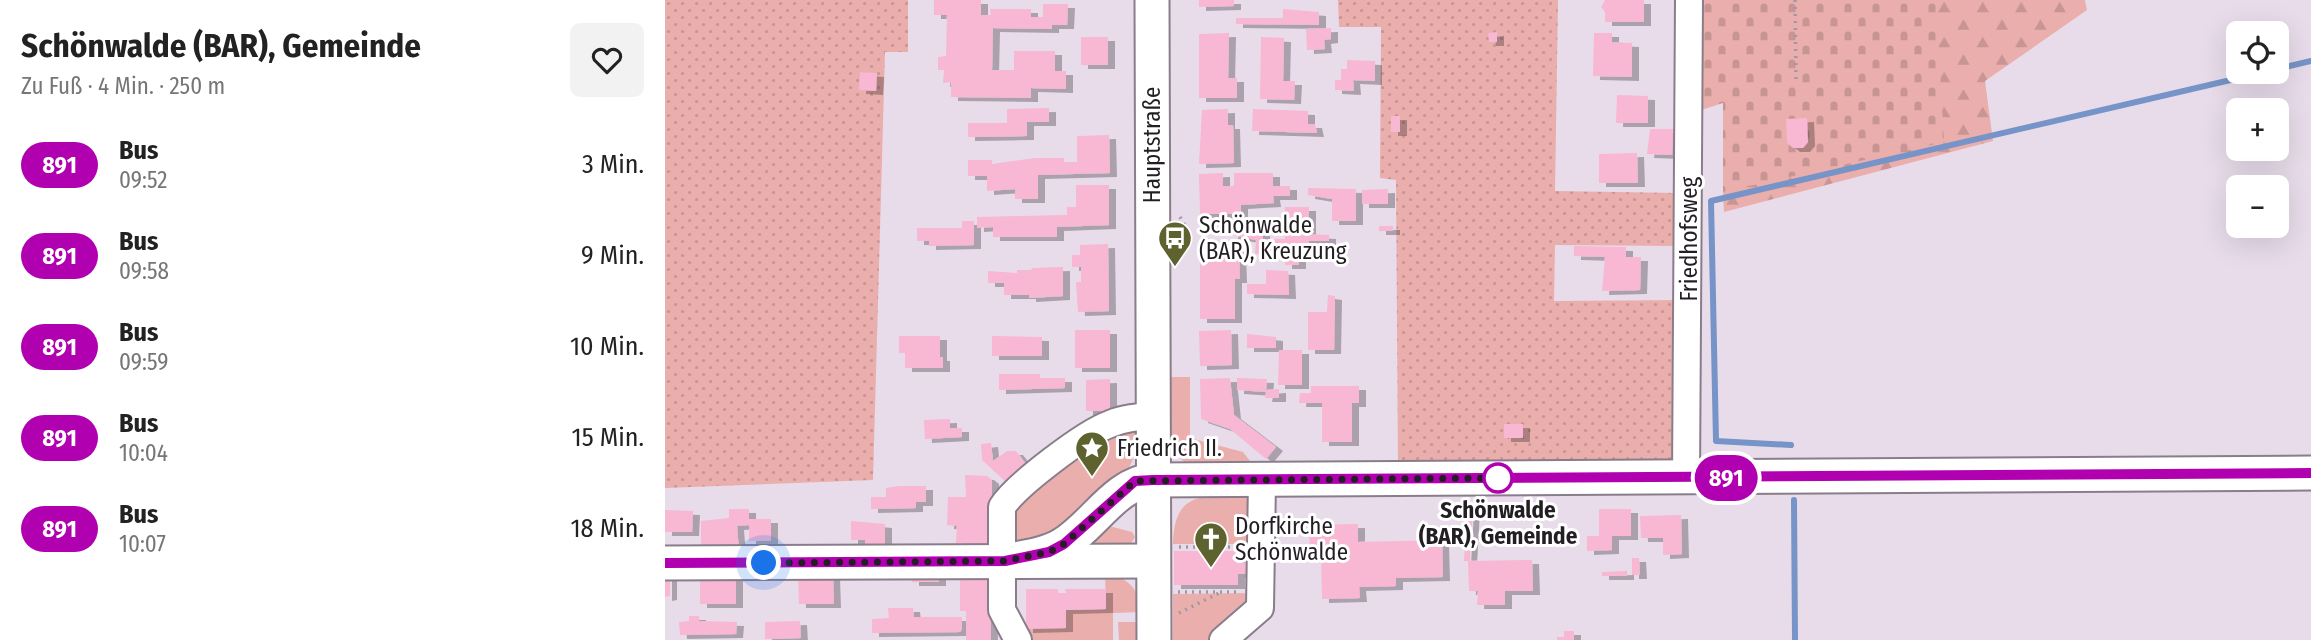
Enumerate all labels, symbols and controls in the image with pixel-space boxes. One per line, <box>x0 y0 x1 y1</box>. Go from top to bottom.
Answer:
map controls <box>2226 21 2289 238</box>
button: locate <box>2226 21 2289 84</box>
button: heart <box>570 23 644 97</box>
text: Schönwalde (BAR), Gemeinde <box>21 26 421 66</box>
text: Zu Fuß · 4 Min. · 250 m <box>21 72 225 100</box>
street label: Hauptstraße <box>1138 87 1166 203</box>
button: + <box>2226 98 2289 161</box>
text: Bus <box>119 135 158 166</box>
text: 3 Min. <box>582 149 644 180</box>
text: 891 <box>42 151 77 179</box>
text: 09:52 <box>119 166 167 194</box>
button: − <box>2226 175 2289 238</box>
street label: Friedhofsweg <box>1675 176 1703 301</box>
place label: Schönwalde (BAR), Kreuzung <box>1199 211 1347 265</box>
bus stop icon: Schönwalde (BAR), Kreuzung <box>1156 219 1194 268</box>
text: Bus <box>119 226 158 257</box>
text: 9 Min. <box>581 240 644 271</box>
text: 891 <box>42 242 77 270</box>
text: 09:58 <box>119 257 169 285</box>
text: Bus <box>119 317 158 348</box>
text: 10 Min. <box>570 331 644 362</box>
text: 891 <box>42 333 77 361</box>
text: 09:59 <box>119 348 168 376</box>
text: Bus <box>119 408 158 439</box>
text: 15 Min. <box>572 422 644 453</box>
text: 891 <box>42 424 77 452</box>
place icon: Friedrich II. <box>1073 429 1111 478</box>
place label: Friedrich II. <box>1117 434 1222 462</box>
text: 10:04 <box>119 439 168 467</box>
line badge: 891 <box>1686 455 1766 501</box>
marker: Schönwalde (BAR), Gemeinde <box>1483 463 1513 493</box>
text: 891 <box>1709 464 1743 492</box>
place label: Schönwalde (BAR), Gemeinde <box>1419 496 1578 550</box>
text: Bus <box>119 499 158 530</box>
place label: Dorfkirche Schönwalde <box>1235 512 1348 566</box>
text: 18 Min. <box>570 513 644 544</box>
text: 891 <box>42 515 77 543</box>
church icon: Dorfkirche Schönwalde <box>1192 520 1230 569</box>
text: 10:07 <box>119 530 166 558</box>
your location <box>746 545 781 580</box>

